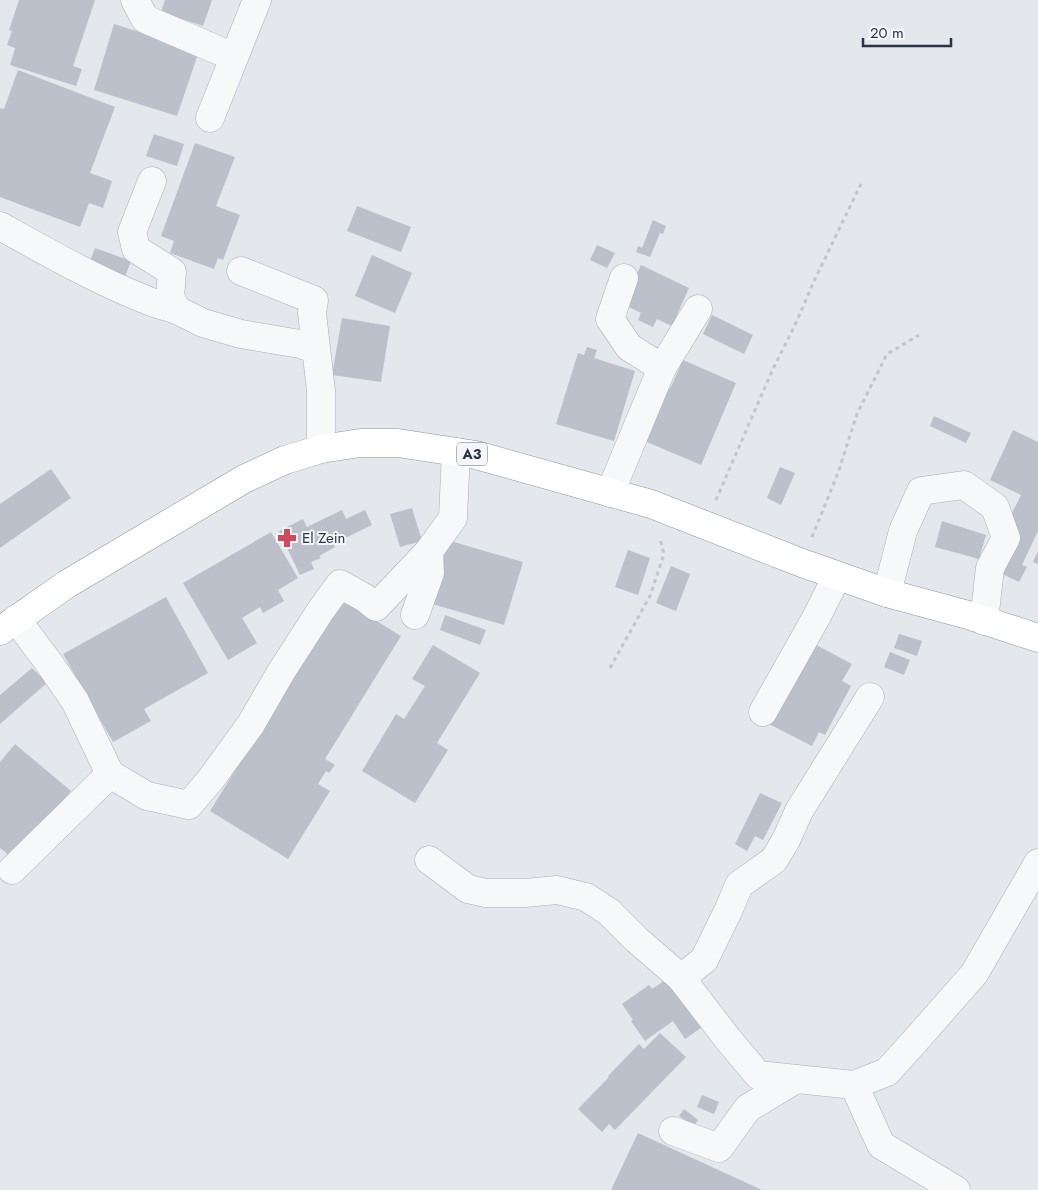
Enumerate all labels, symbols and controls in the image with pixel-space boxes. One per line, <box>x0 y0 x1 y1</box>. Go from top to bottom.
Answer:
scale bar <box>863 15 950 47</box>
text: 20 m <box>870 22 904 44</box>
road number: A3 <box>457 442 487 466</box>
pharmacy icon: El Zein <box>276 527 298 549</box>
place label: El Zein <box>302 527 345 549</box>

